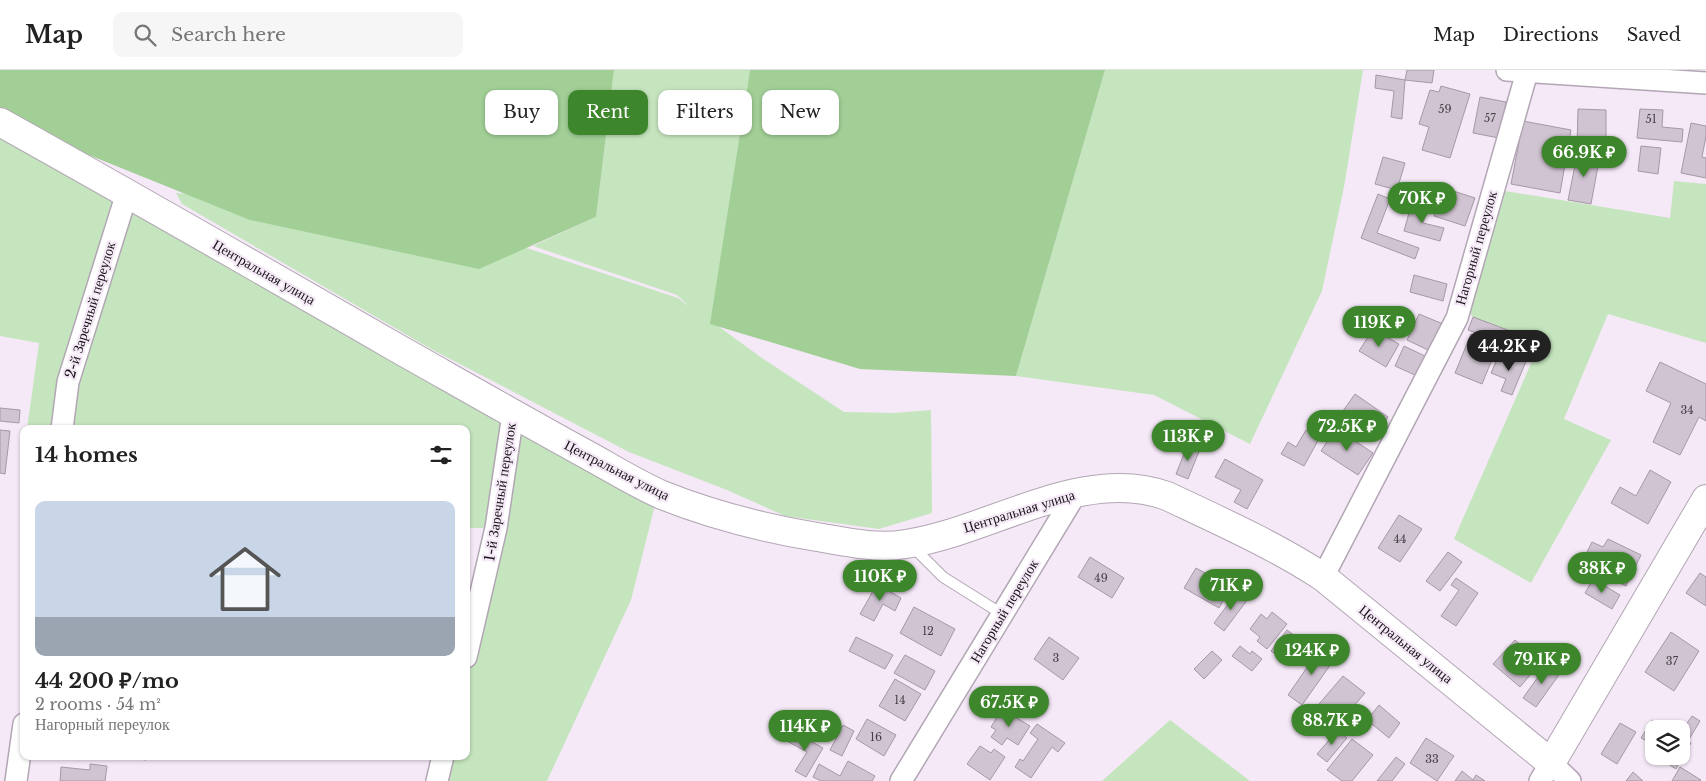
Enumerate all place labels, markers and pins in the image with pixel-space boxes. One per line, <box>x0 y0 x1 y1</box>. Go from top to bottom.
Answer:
pin: 66.9K ₽ <box>1538 136 1630 178</box>
pin: 70K ₽ <box>1387 182 1457 224</box>
pin: 119K ₽ <box>1338 306 1420 348</box>
pin: 44.2K ₽ <box>1463 330 1555 372</box>
pin: 72.5K ₽ <box>1301 410 1393 452</box>
pin: 113K ₽ <box>1147 420 1229 462</box>
pin: 38K ₽ <box>1567 552 1637 594</box>
pin: 110K ₽ <box>839 560 921 602</box>
pin: 71K ₽ <box>1196 568 1266 611</box>
pin: 124K ₽ <box>1271 634 1353 676</box>
pin: 79.1K ₽ <box>1496 642 1588 685</box>
pin: 67.5K ₽ <box>963 686 1055 728</box>
pin: 88.7K ₽ <box>1286 704 1378 746</box>
pin: 114K ₽ <box>764 710 846 752</box>

